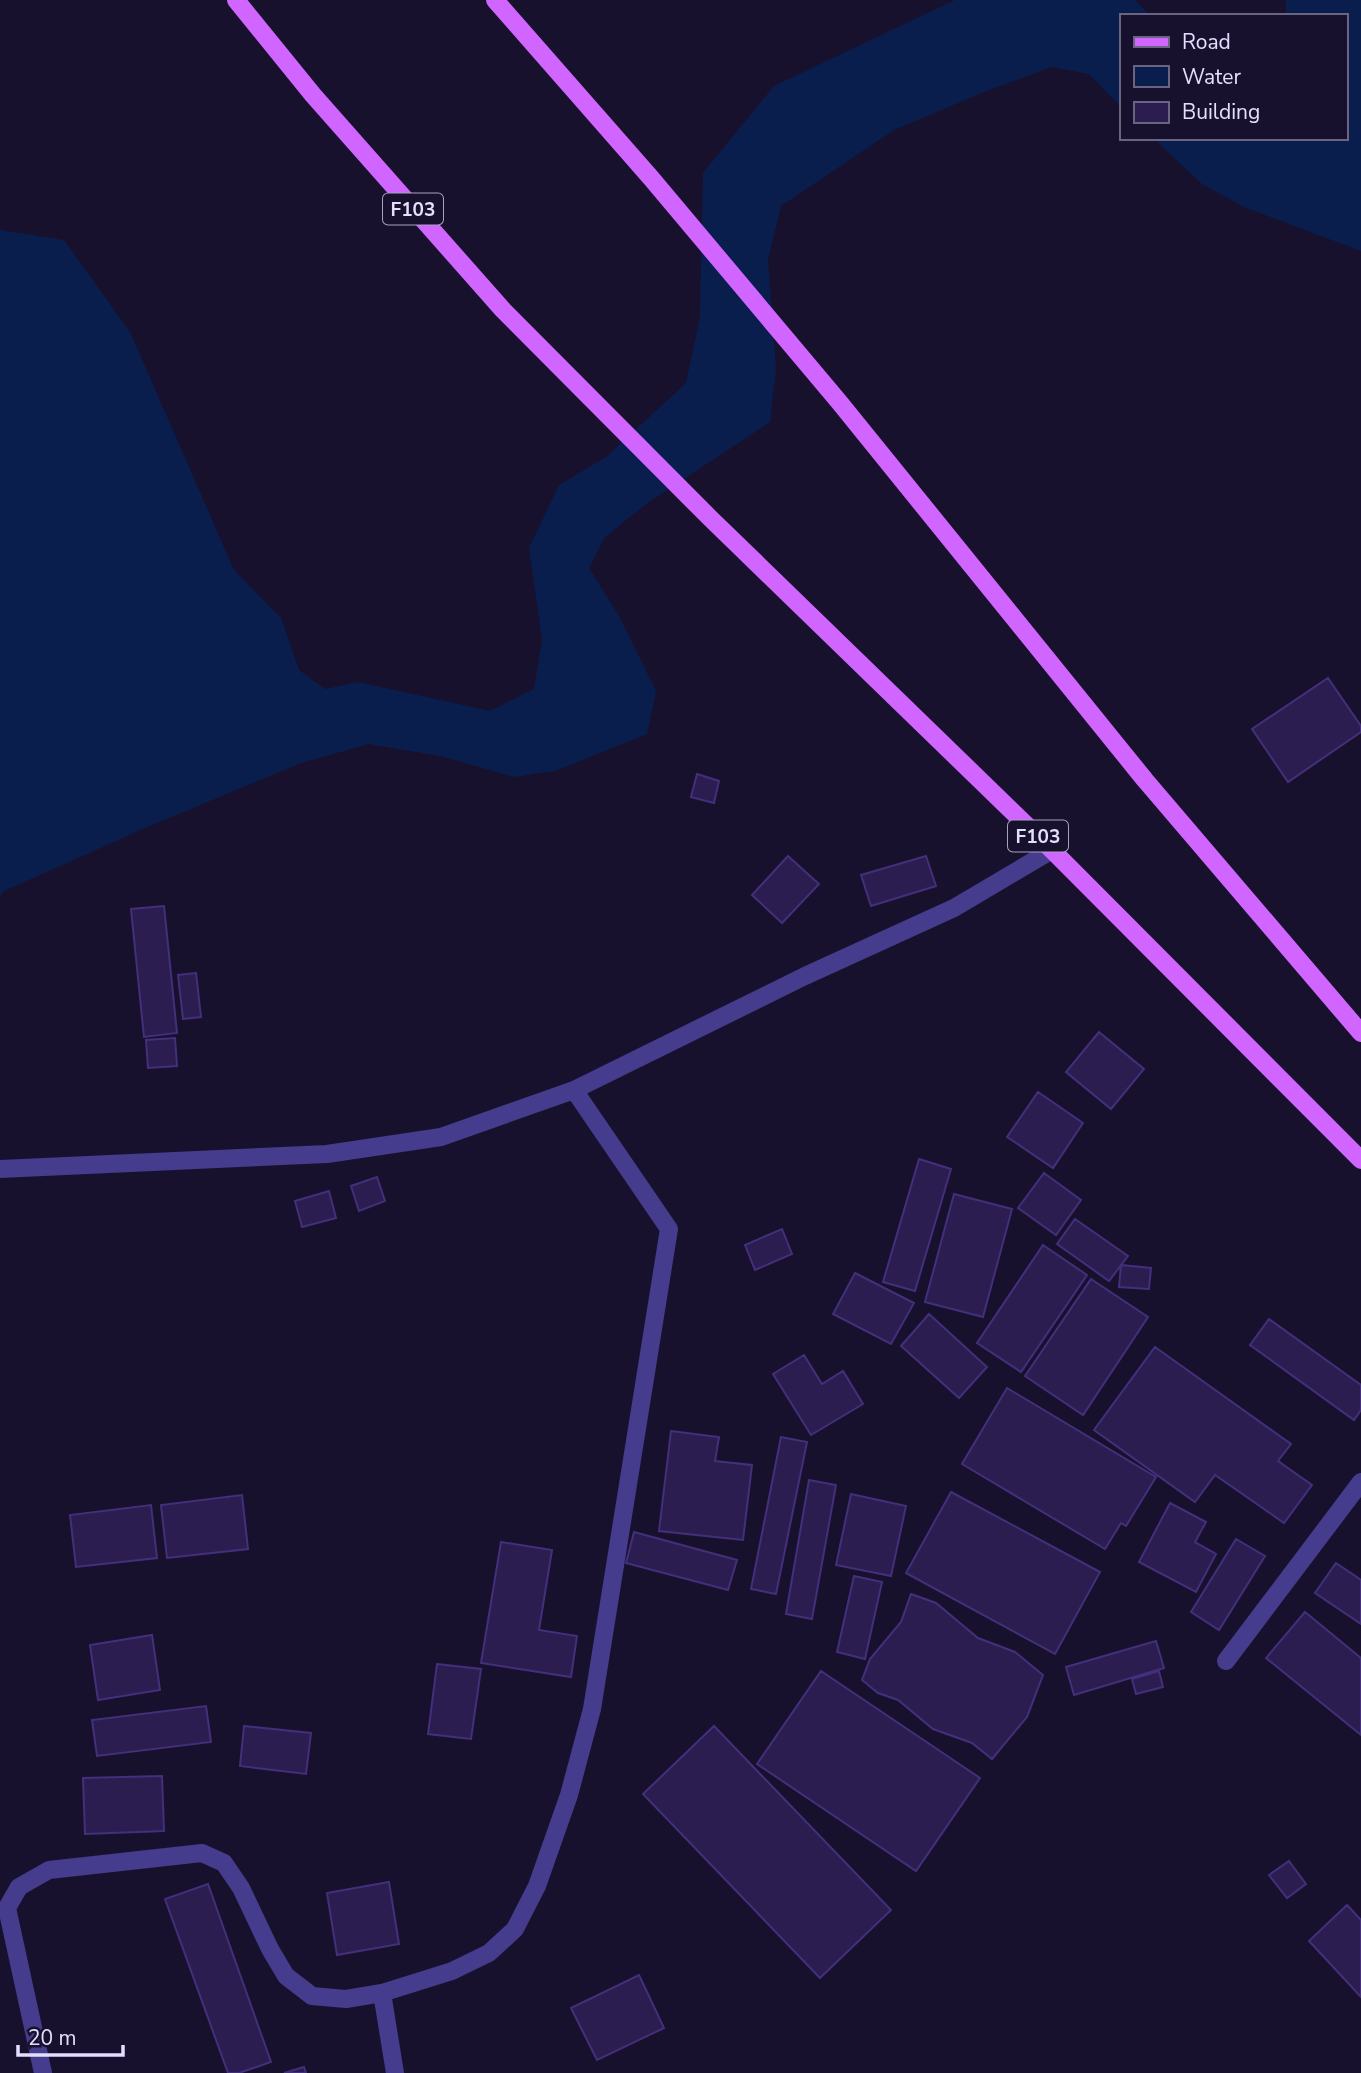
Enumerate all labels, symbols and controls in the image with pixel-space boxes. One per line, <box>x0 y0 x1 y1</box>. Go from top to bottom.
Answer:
legend <box>1120 14 1347 140</box>
text: Road <box>1182 28 1231 56</box>
text: Water <box>1182 63 1241 91</box>
text: Building <box>1182 98 1260 126</box>
road number: F103 <box>383 194 443 224</box>
road number: F103 <box>1008 820 1068 852</box>
scale bar <box>18 2014 122 2058</box>
text: 20 m <box>28 2024 77 2052</box>

